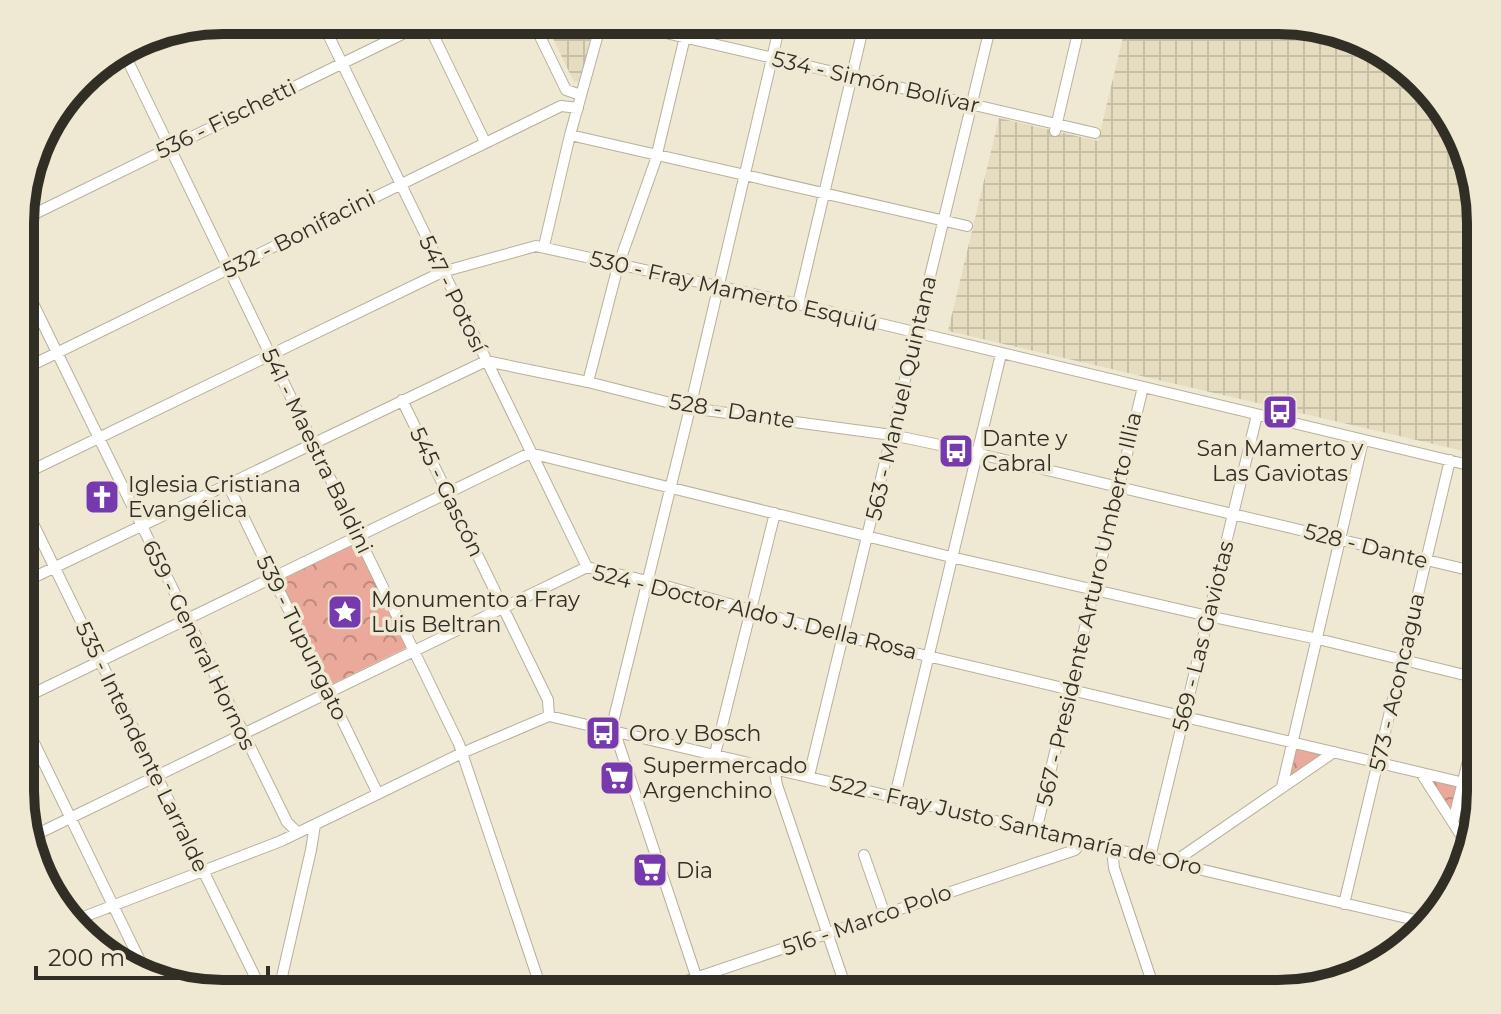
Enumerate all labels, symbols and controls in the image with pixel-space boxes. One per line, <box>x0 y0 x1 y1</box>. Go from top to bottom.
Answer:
street label: 534 - Simón Bolívar <box>770 45 982 119</box>
street label: 536 - Fischetti <box>152 73 300 165</box>
street label: 532 - Bonifacini <box>218 184 380 284</box>
street label: 547 - Potosí <box>413 231 493 358</box>
street label: 530 - Fray Mamerto Esquiú <box>587 245 881 337</box>
street label: 563 - Manuel Quintana <box>860 273 942 523</box>
street label: 541 - Maestra Baldini <box>256 344 378 558</box>
street label: 528 - Dante <box>667 388 797 434</box>
bus stop icon: San Mamerto y Las Gaviotas <box>1261 393 1299 431</box>
street label: 567 - Presidente Arturo Umberto Illia <box>1030 409 1148 809</box>
street label: 545 - Gascón <box>404 423 490 561</box>
place label: Dante y Cabral <box>982 425 1068 477</box>
bus stop icon: Dante y Cabral <box>937 432 975 470</box>
place label: San Mamerto y Las Gaviotas <box>1197 435 1364 487</box>
place label: Iglesia Cristiana Evangélica <box>128 471 301 523</box>
church icon: Iglesia Cristiana Evangélica <box>83 478 121 516</box>
street label: 528 - Dante <box>1301 518 1431 574</box>
street label: 659 - General Hornos <box>136 536 262 754</box>
street label: 569 - Las Gaviotas <box>1166 538 1240 734</box>
street label: 539 - Tupungato <box>250 551 354 725</box>
street label: 524 - Doctor Aldo J. Della Rosa <box>590 559 920 665</box>
place label: Monumento a Fray Luis Beltran <box>371 586 580 638</box>
street label: 573 - Aconcagua <box>1363 590 1431 774</box>
place icon: Monumento a Fray Luis Beltran <box>326 593 364 631</box>
street label: 535 - Intendente Larralde <box>70 617 214 877</box>
bus stop icon: Oro y Bosch <box>584 714 622 752</box>
place label: Oro y Bosch <box>629 720 761 747</box>
place label: Supermercado Argenchino <box>643 752 807 804</box>
supermarket icon: Supermercado Argenchino <box>598 759 636 797</box>
street label: 522 - Fray Justo Santamaría de Oro <box>827 769 1205 881</box>
supermarket icon: Dia <box>631 851 669 889</box>
place label: Dia <box>676 857 713 884</box>
street label: 516 - Marco Polo <box>779 878 955 962</box>
scale bar <box>36 930 268 980</box>
text: 200 m <box>48 943 125 972</box>

